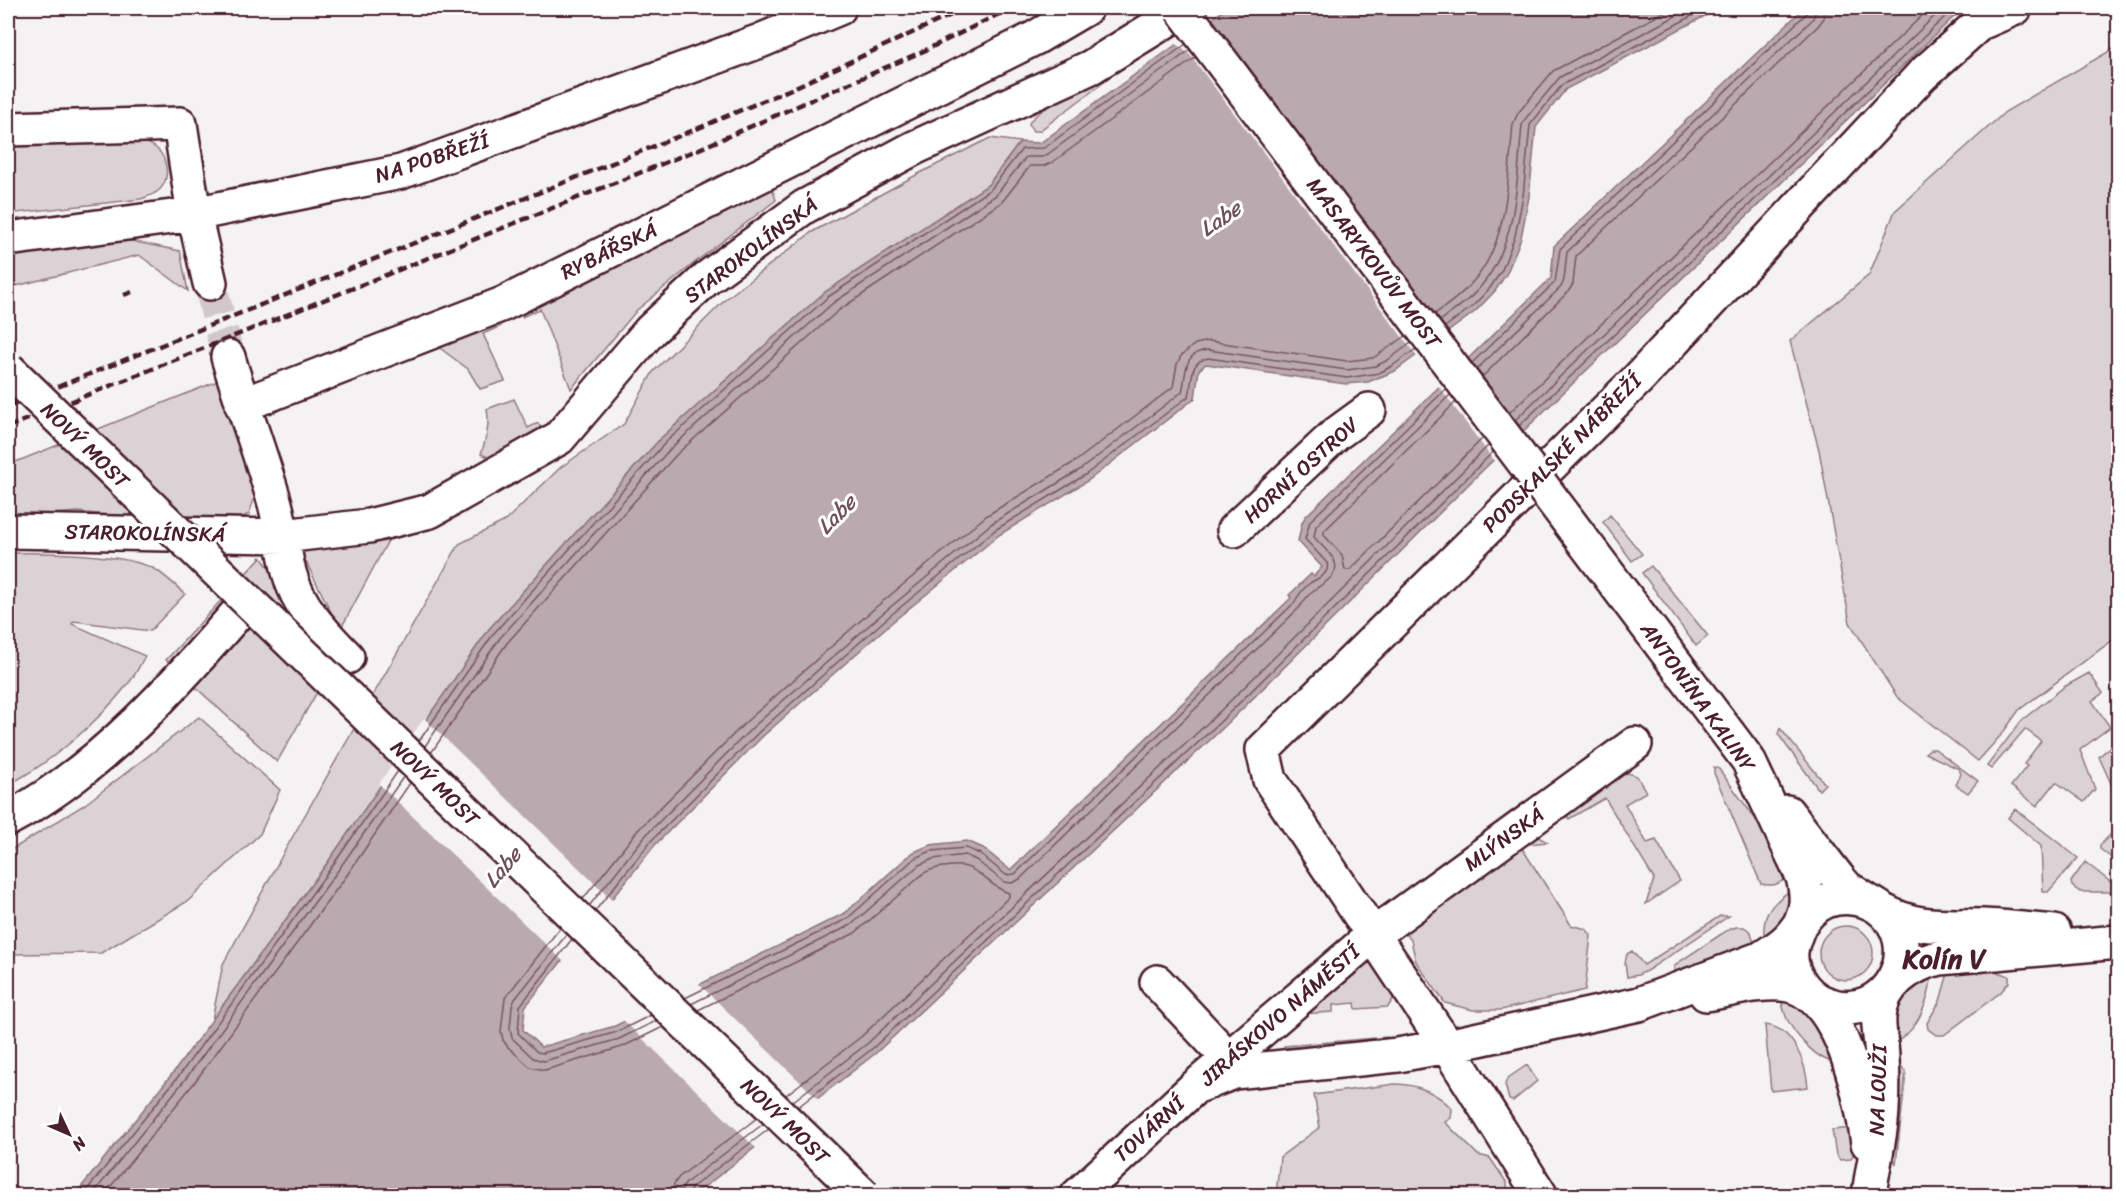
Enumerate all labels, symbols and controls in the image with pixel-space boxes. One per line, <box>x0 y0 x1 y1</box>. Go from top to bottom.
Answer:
street label: NA POBŘEŽÍ <box>370 121 496 194</box>
street label: MASARYKOVŮV MOST <box>1297 169 1452 358</box>
street label: STAROKOLÍNSKÁ <box>675 185 828 314</box>
water label: Labe <box>1191 188 1252 247</box>
street label: RYBÁŘSKÁ <box>554 210 666 291</box>
street label: PODSKALSKÉ NÁBŘEŽÍ <box>1473 363 1652 542</box>
street label: NOVÝ MOST <box>31 392 140 499</box>
street label: HORNÍ OSTROV <box>1234 407 1368 533</box>
water label: Labe <box>807 483 868 544</box>
street label: STAROKOLÍNSKÁ <box>64 513 228 553</box>
street label: ANTONÍNA KALINY <box>1630 613 1767 782</box>
street label: NOVÝ MOST <box>381 730 490 837</box>
street label: MLÝNSKÁ <box>1455 795 1555 882</box>
water label: Labe <box>473 836 533 897</box>
street label: JIRÁSKOVO NÁMĚSTÍ <box>1190 933 1370 1097</box>
district label: Kolín V <box>1902 935 1987 983</box>
street label: NA LOUŽI <box>1857 1042 1899 1136</box>
street label: NOVÝ MOST <box>731 1068 840 1175</box>
street label: TOVÁRNÍ <box>1104 1085 1195 1172</box>
north arrow <box>39 1104 99 1164</box>
text: N <box>65 1129 94 1159</box>

